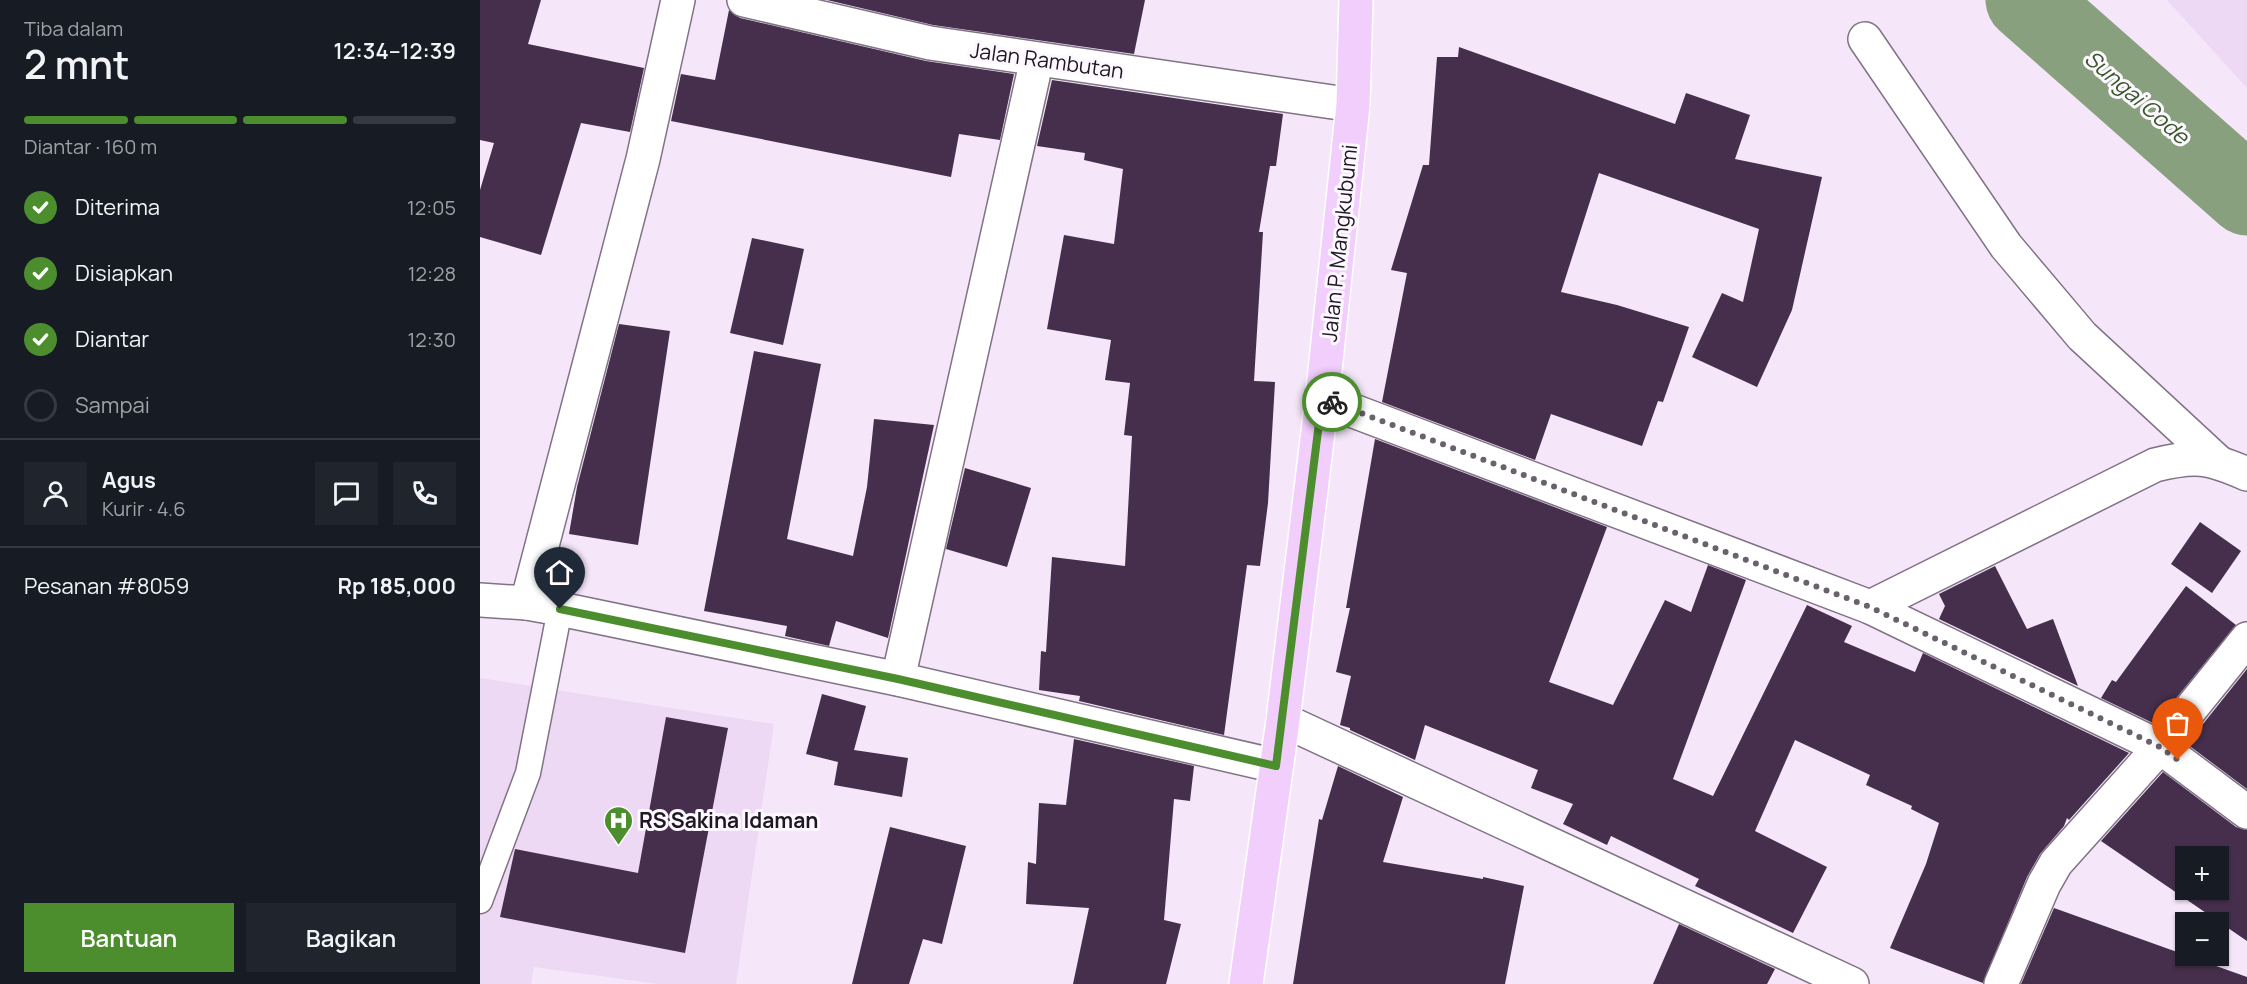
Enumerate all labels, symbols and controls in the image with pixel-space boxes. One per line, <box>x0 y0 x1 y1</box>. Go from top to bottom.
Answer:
text: Tiba dalam <box>24 15 123 42</box>
street label: Jalan Rambutan <box>968 35 1126 85</box>
text: 12:34–12:39 <box>333 36 456 66</box>
text: 2 mnt <box>24 37 130 91</box>
water label: Sungai Code <box>2078 43 2196 151</box>
text: Diantar · 160 m <box>24 133 157 160</box>
street label: Jalan P. Mangkubumi <box>1315 143 1363 343</box>
icon: check <box>24 191 57 224</box>
text: Diterima <box>75 192 160 222</box>
text: 12:05 <box>407 194 456 221</box>
icon: check <box>24 257 57 290</box>
text: Disiapkan <box>75 258 173 288</box>
text: 12:28 <box>408 260 456 287</box>
icon: check <box>24 323 57 356</box>
text: Diantar <box>75 324 149 354</box>
text: 12:30 <box>408 326 456 353</box>
courier <box>1302 372 1362 432</box>
icon: bike <box>1316 386 1349 419</box>
text: Sampai <box>75 390 150 420</box>
button: person <box>24 462 87 525</box>
button: chat <box>315 462 378 525</box>
button: phone <box>393 462 456 525</box>
text: Agus <box>102 465 156 495</box>
text: Kurir · 4.6 <box>102 495 186 522</box>
pin <box>534 547 585 609</box>
icon: home <box>543 556 576 589</box>
text: Pesanan #8059 <box>24 571 189 601</box>
text: Rp 185,000 <box>337 571 456 601</box>
pin <box>2152 698 2203 760</box>
icon: bag <box>2161 707 2194 740</box>
hospital icon: RS Sakina Idaman <box>602 804 634 846</box>
place label: RS Sakina Idaman <box>639 806 818 834</box>
map controls <box>2175 846 2229 966</box>
button: + <box>2175 846 2229 900</box>
button: Bantuan <box>24 903 234 972</box>
button: Bagikan <box>246 903 456 972</box>
button: − <box>2175 912 2229 966</box>

